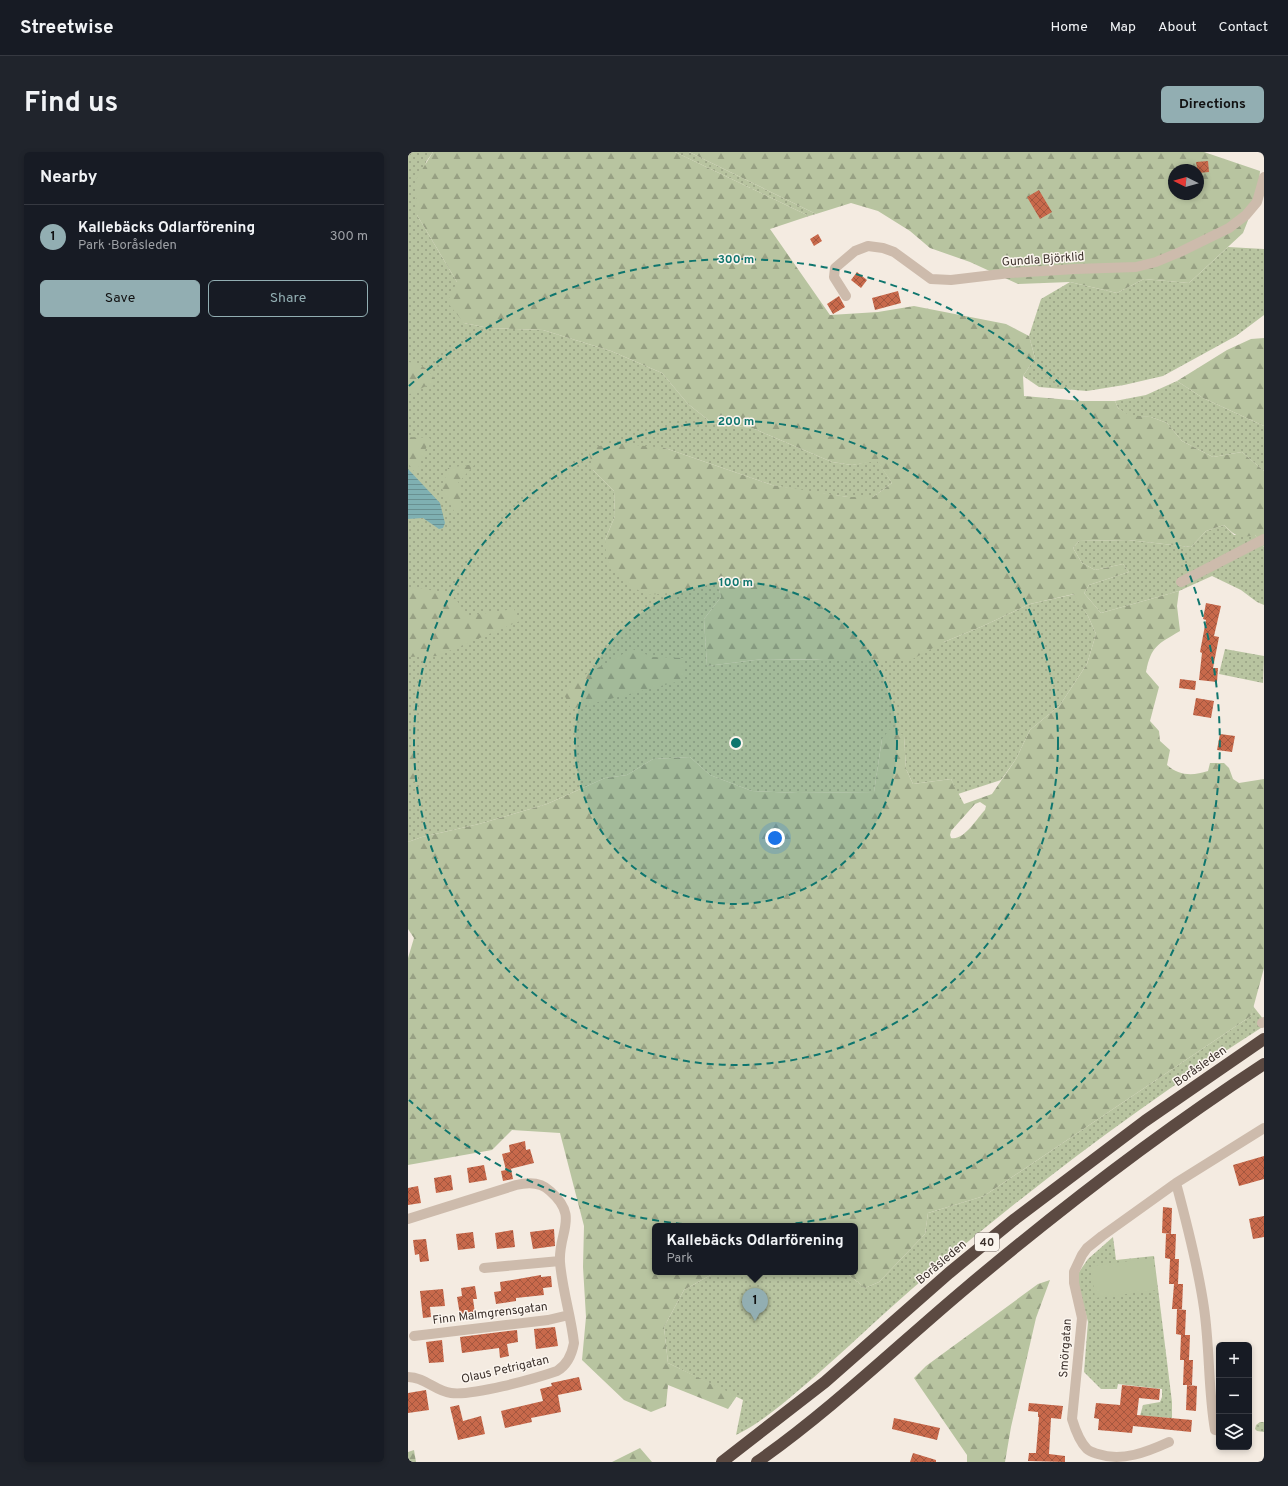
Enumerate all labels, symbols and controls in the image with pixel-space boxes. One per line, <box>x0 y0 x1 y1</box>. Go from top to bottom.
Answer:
text: Streetwise <box>20 16 113 40</box>
text: Home <box>1051 19 1088 36</box>
text: Map <box>1110 19 1136 36</box>
text: About <box>1158 19 1197 36</box>
text: Contact <box>1219 19 1268 36</box>
text: Find us <box>24 86 118 122</box>
button: Directions <box>1161 86 1264 123</box>
north arrow <box>1168 164 1204 200</box>
text: Nearby <box>40 167 97 189</box>
text: Kallebäcks Odlarförening <box>78 219 255 238</box>
text: 1 <box>50 229 56 245</box>
text: 300 m <box>330 229 368 245</box>
text: Park · Boråsleden <box>78 238 177 254</box>
street label: Gundla Björklid <box>1001 249 1085 271</box>
text: 300 m <box>718 252 754 268</box>
button: Save <box>40 280 200 317</box>
button: Share <box>208 280 368 317</box>
text: 200 m <box>718 414 754 430</box>
text: 100 m <box>719 575 753 591</box>
centre of rings <box>729 736 743 750</box>
your location <box>765 828 785 848</box>
street label: Boråsleden <box>1171 1043 1230 1091</box>
popup <box>652 1223 858 1275</box>
text: Kallebäcks Odlarförening <box>666 1232 844 1251</box>
road number: 40 <box>975 1233 999 1251</box>
street label: Boråsleden <box>913 1237 970 1288</box>
text: Park <box>666 1251 693 1267</box>
pin: 1 <box>742 1288 768 1321</box>
street label: Finn Malmgrensgatan <box>432 1299 549 1329</box>
street label: Smörgatan <box>1056 1318 1076 1378</box>
map controls <box>1216 1342 1252 1450</box>
button: + <box>1216 1342 1252 1378</box>
street label: Olaus Petrigatan <box>460 1352 551 1388</box>
button: − <box>1216 1378 1252 1414</box>
button: layers <box>1216 1414 1252 1450</box>

